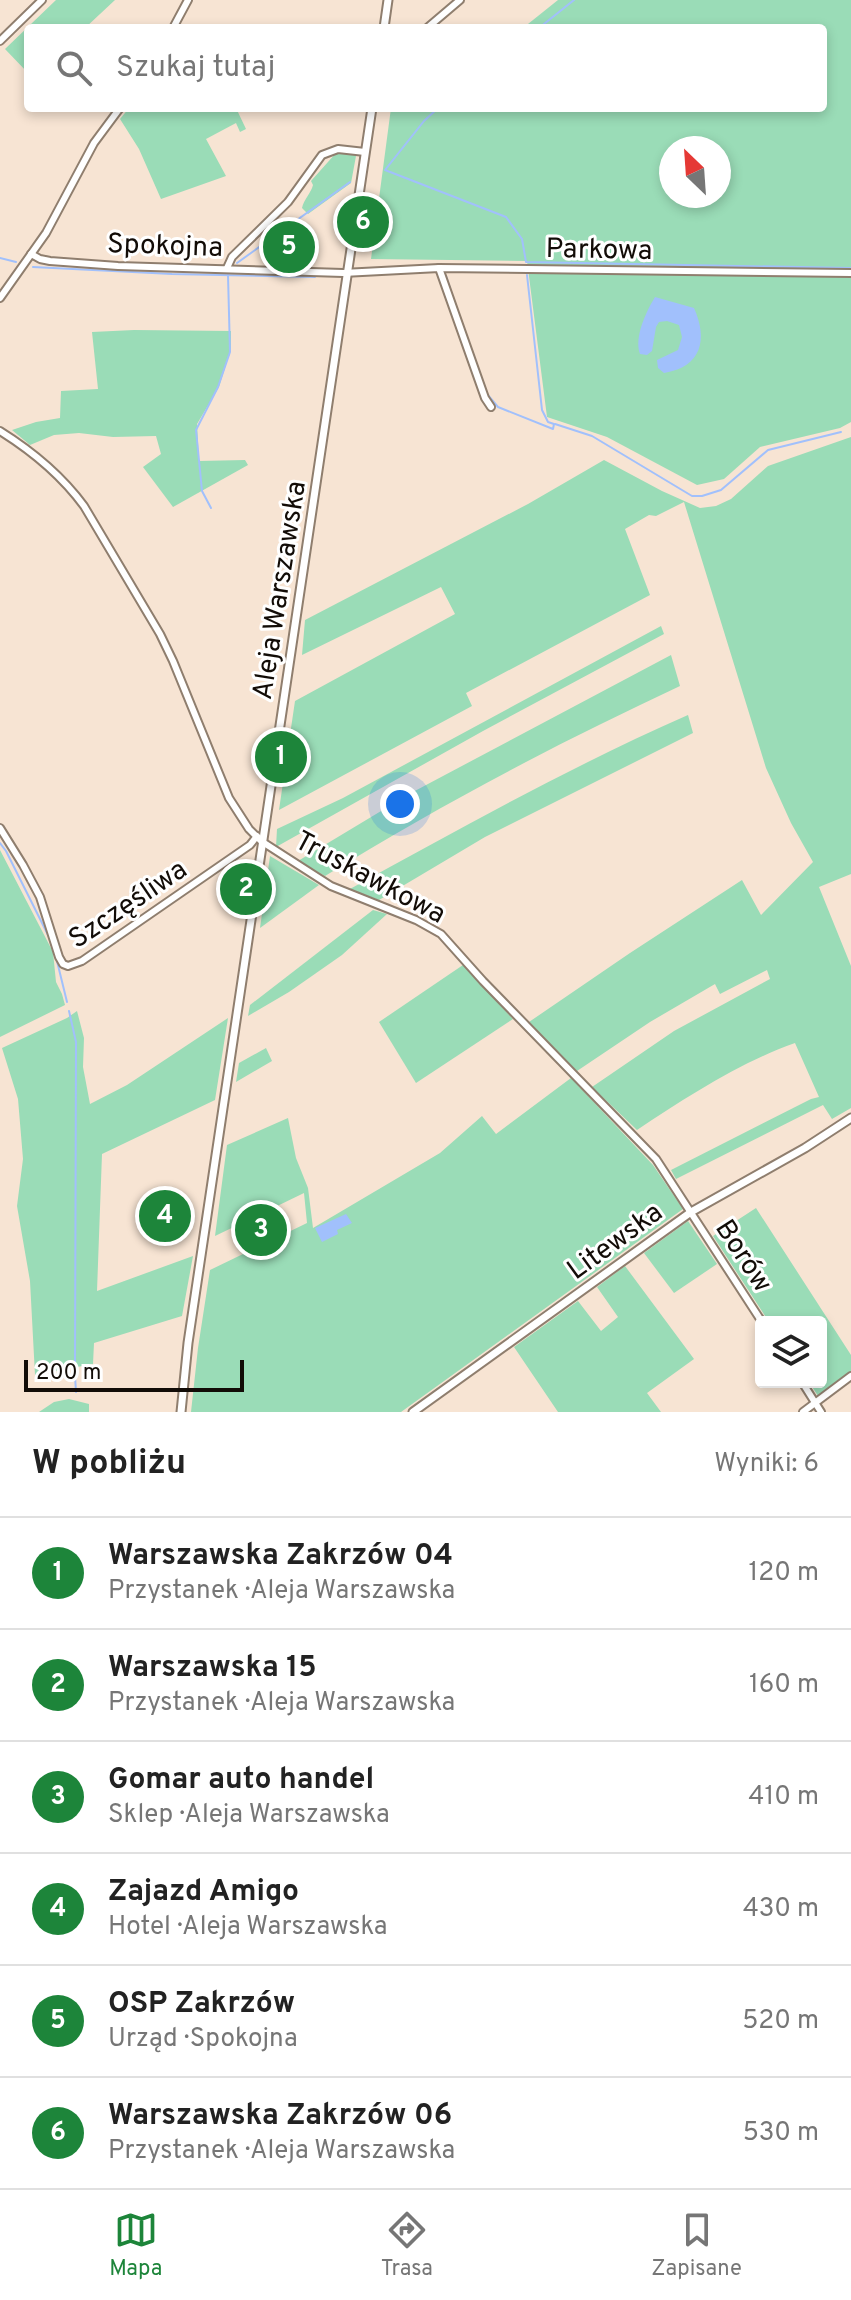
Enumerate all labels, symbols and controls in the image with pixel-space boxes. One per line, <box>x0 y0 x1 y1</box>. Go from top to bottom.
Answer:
search box <box>24 24 827 112</box>
icon: search <box>52 46 96 90</box>
text: Szukaj tutaj <box>116 50 275 87</box>
north arrow <box>659 136 731 208</box>
pin: 6 <box>337 192 389 252</box>
pin: 5 <box>263 217 315 277</box>
street label: Spokojna <box>106 227 224 267</box>
street label: Parkowa <box>545 232 653 270</box>
street label: Aleja Warszawska <box>246 478 316 703</box>
pin: 1 <box>255 727 307 787</box>
your location <box>380 784 420 824</box>
street label: Truskawkowa <box>288 824 451 933</box>
street label: Szczęśliwa <box>63 853 195 958</box>
pin: 2 <box>220 859 272 919</box>
pin: 4 <box>139 1186 191 1246</box>
street label: Litewska <box>561 1196 671 1289</box>
pin: 3 <box>235 1200 287 1260</box>
street label: Borów <box>706 1213 779 1300</box>
map controls <box>755 1316 827 1388</box>
button: layers <box>755 1316 827 1388</box>
scale bar <box>24 1356 244 1392</box>
text: 200 m <box>36 1360 101 1387</box>
text: W pobliżu <box>32 1443 186 1486</box>
text: Wyniki: 6 <box>714 1448 819 1481</box>
text: Warszawska Zakrzów 04 <box>108 1538 453 1575</box>
text: 1 <box>53 1557 63 1590</box>
text: 120 m <box>749 1557 819 1590</box>
text: Przystanek · Aleja Warszawska <box>108 1575 455 1608</box>
text: Warszawska 15 <box>108 1650 316 1687</box>
text: 2 <box>50 1669 66 1702</box>
text: 160 m <box>749 1669 819 1702</box>
text: Przystanek · Aleja Warszawska <box>108 1687 455 1720</box>
text: Gomar auto handel <box>108 1762 374 1799</box>
text: 3 <box>50 1781 66 1814</box>
text: 410 m <box>748 1781 819 1814</box>
text: Sklep · Aleja Warszawska <box>108 1799 390 1832</box>
text: Zajazd Amigo <box>108 1874 299 1911</box>
text: 4 <box>50 1893 66 1926</box>
text: 430 m <box>743 1893 819 1926</box>
text: Hotel · Aleja Warszawska <box>108 1911 387 1944</box>
text: OSP Zakrzów <box>108 1986 295 2023</box>
text: 5 <box>50 2005 66 2038</box>
text: 520 m <box>742 2005 819 2038</box>
text: Urząd · Spokojna <box>108 2023 298 2056</box>
text: Warszawska Zakrzów 06 <box>108 2098 452 2135</box>
text: 6 <box>50 2117 66 2150</box>
text: 530 m <box>743 2117 819 2150</box>
text: Przystanek · Aleja Warszawska <box>108 2135 455 2168</box>
tab: Mapa <box>109 2208 162 2283</box>
tab: Trasa <box>381 2208 433 2283</box>
tab: Zapisane <box>651 2208 742 2283</box>

